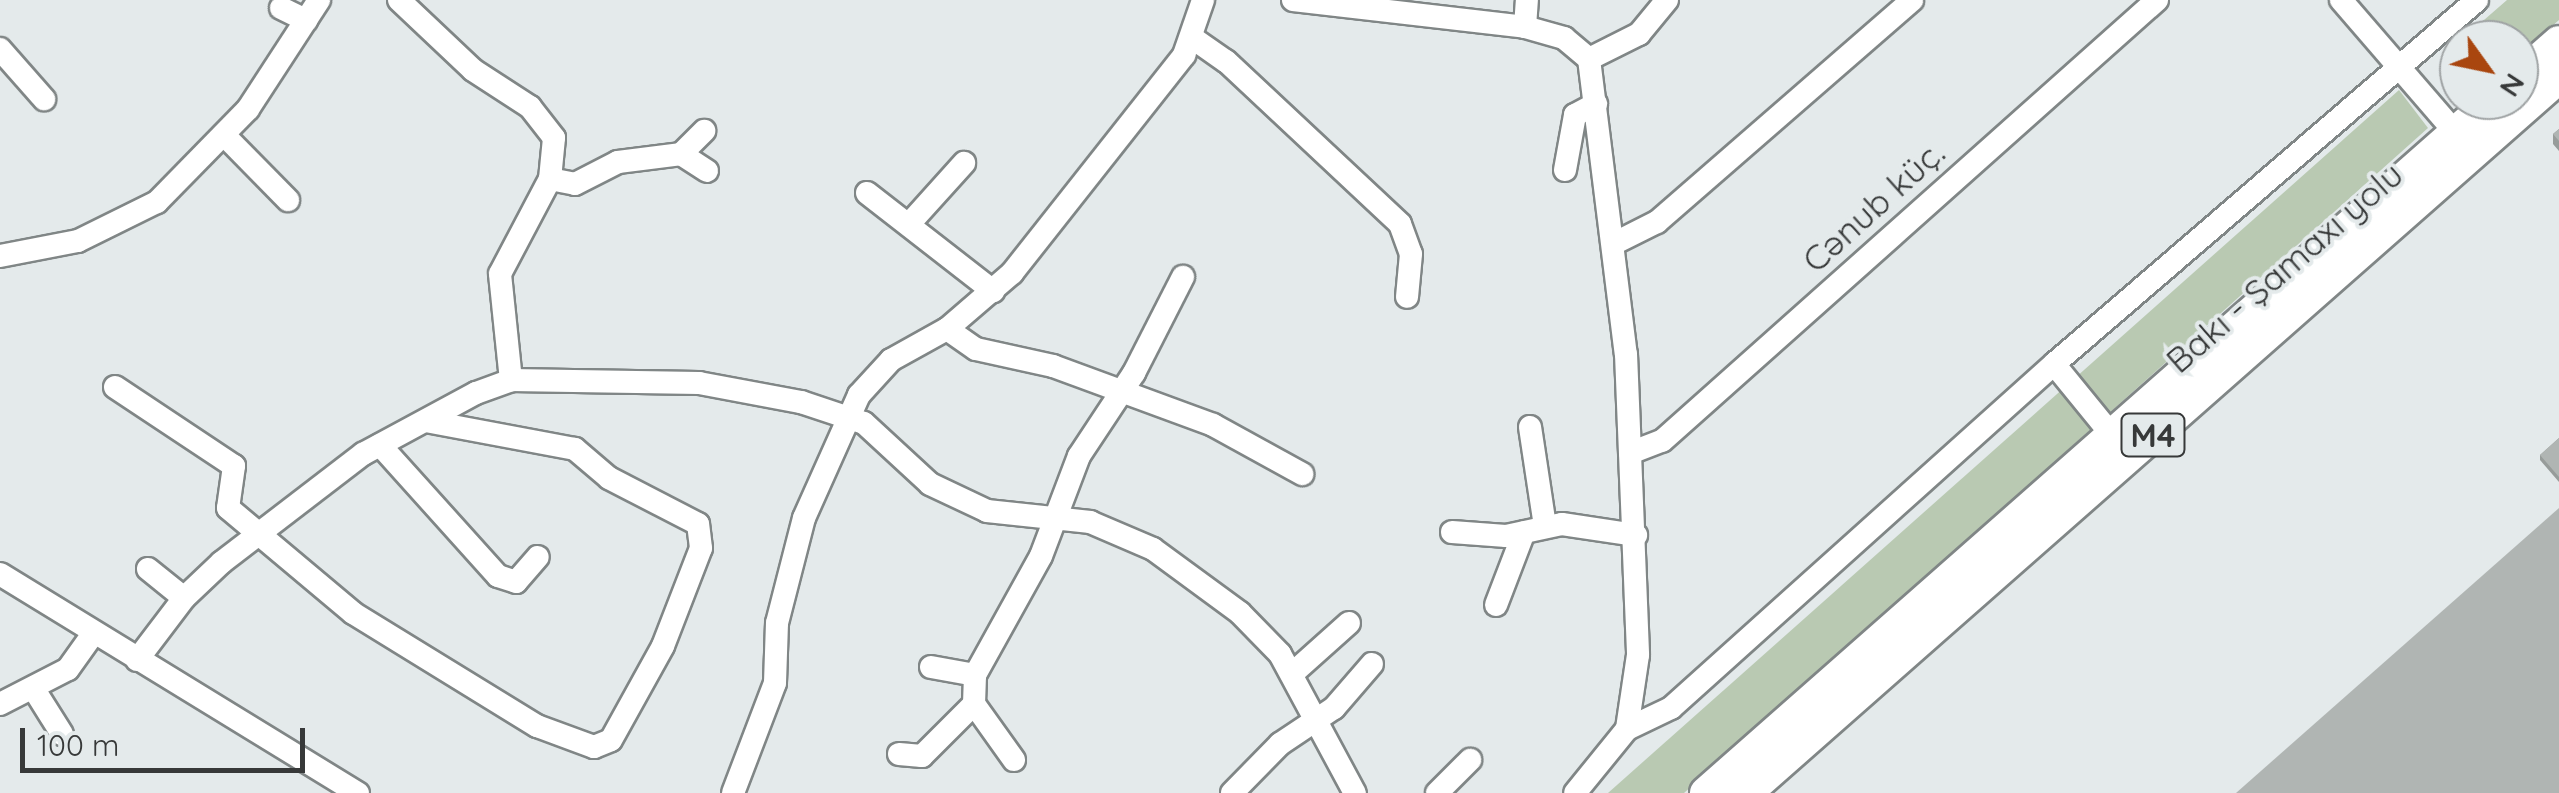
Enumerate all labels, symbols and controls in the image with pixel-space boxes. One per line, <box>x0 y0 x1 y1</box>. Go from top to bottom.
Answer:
north arrow <box>2439 20 2539 120</box>
text: N <box>2493 67 2533 104</box>
street label: Cənub küç. <box>1793 131 1953 281</box>
street label: Bakı - Şamaxı yolu <box>2157 153 2411 381</box>
road number: M4 <box>2118 408 2188 462</box>
scale bar <box>25 708 310 770</box>
text: 100 m <box>37 726 119 764</box>

